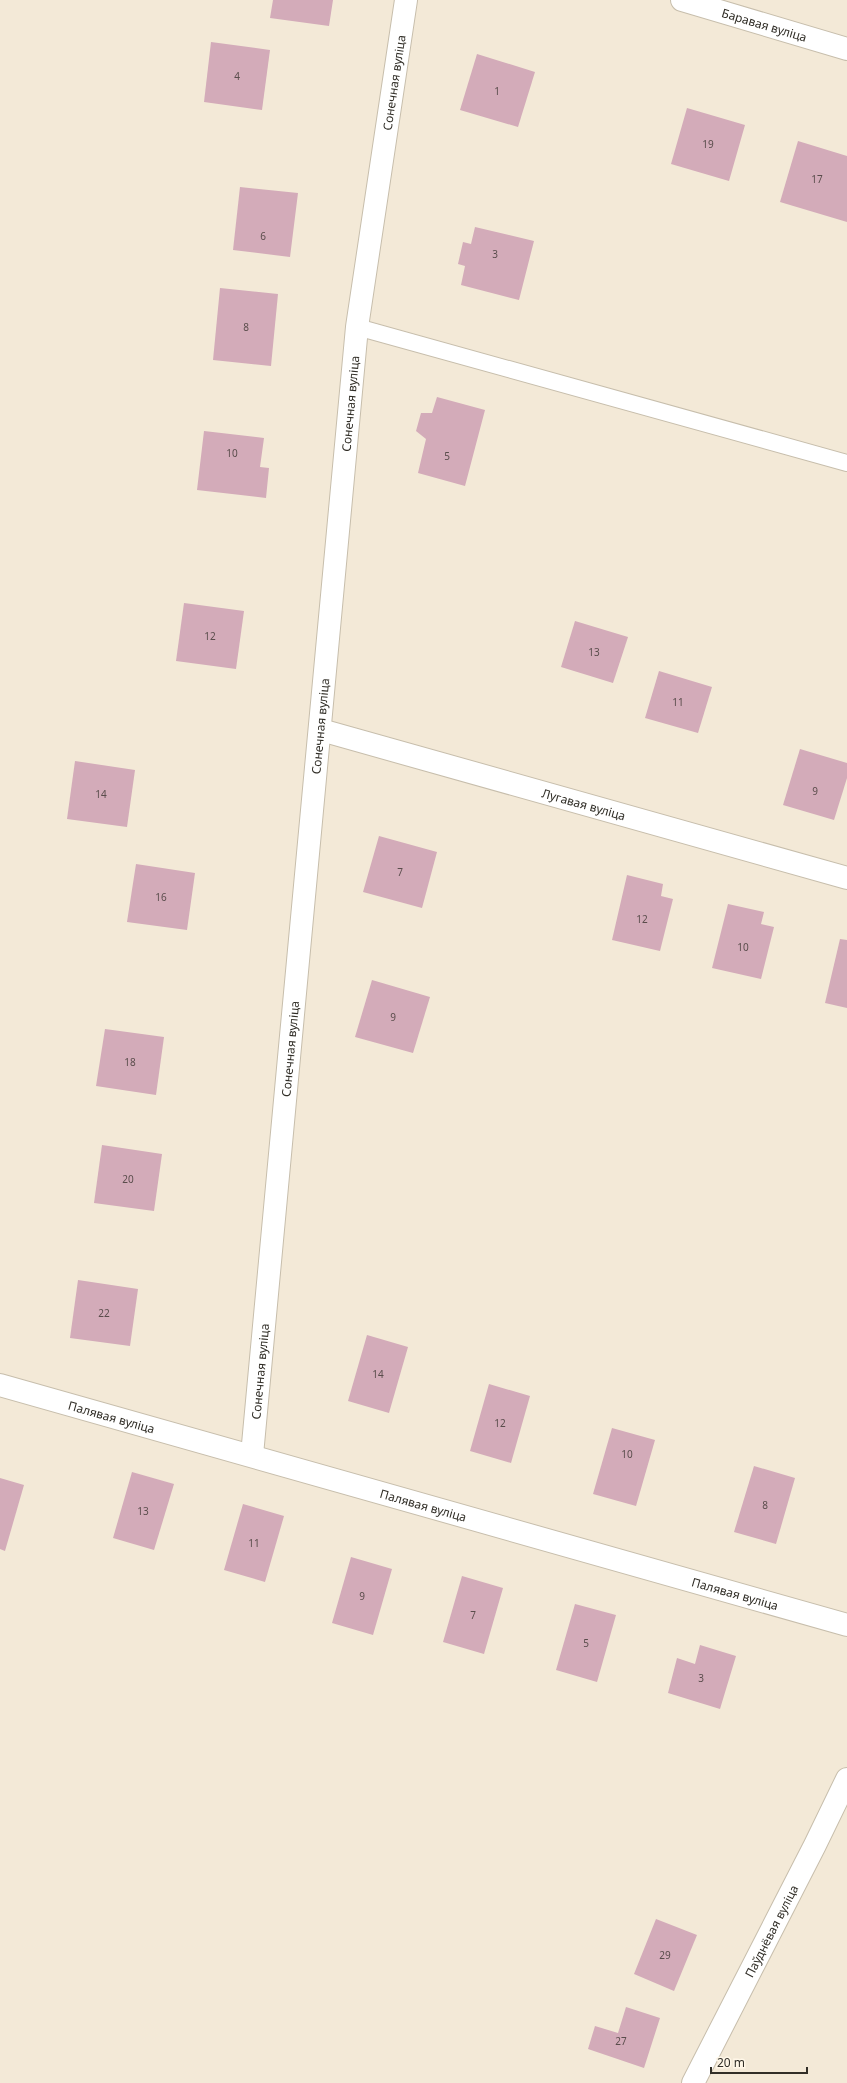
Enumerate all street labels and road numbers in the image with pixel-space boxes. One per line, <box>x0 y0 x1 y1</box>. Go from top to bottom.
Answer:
street label: Баравая вуліца <box>720 4 809 45</box>
street label: Сонечная вуліца <box>378 34 409 131</box>
street label: Сонечная вуліца <box>337 355 363 452</box>
street label: Сонечная вуліца <box>307 677 333 775</box>
street label: Лугавая вуліца <box>540 784 628 824</box>
street label: Сонечная вуліца <box>277 1000 303 1097</box>
street label: Сонечная вуліца <box>247 1323 273 1420</box>
street label: Палявая вуліца <box>66 1396 157 1437</box>
street label: Палявая вуліца <box>378 1485 469 1525</box>
street label: Палявая вуліца <box>690 1573 780 1614</box>
street label: Паўднёвая вуліца <box>740 1882 802 1980</box>

